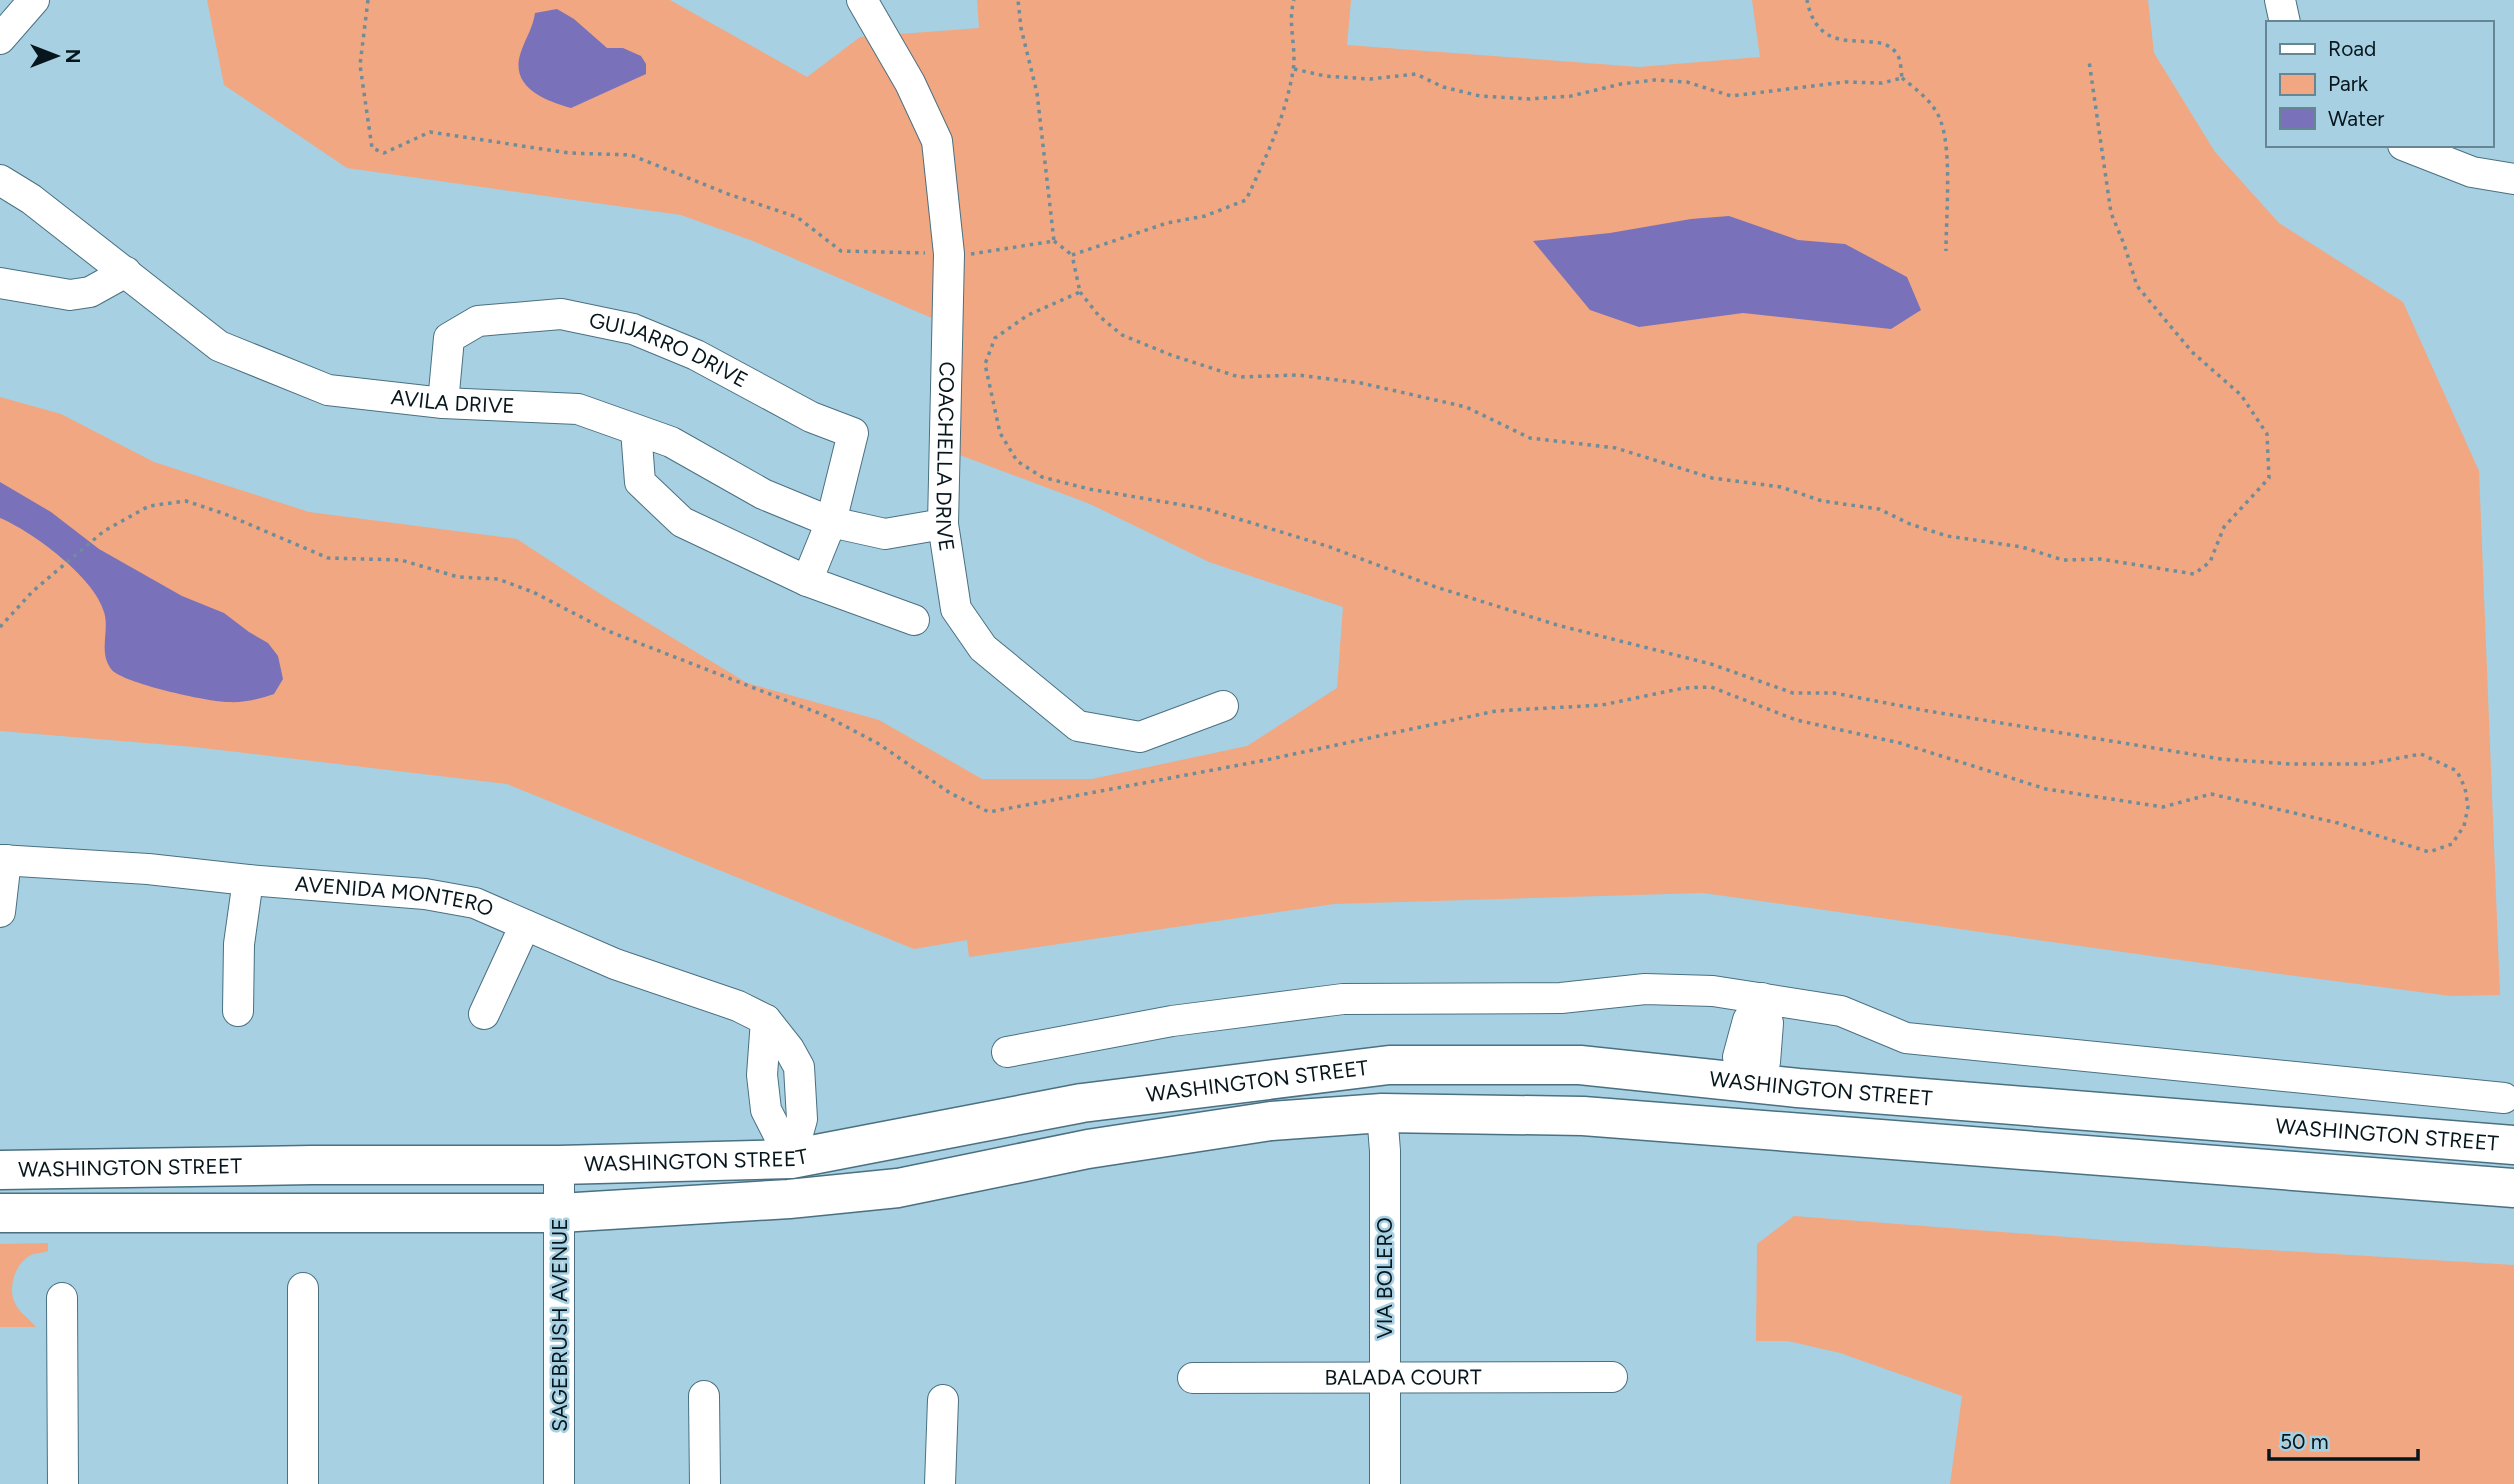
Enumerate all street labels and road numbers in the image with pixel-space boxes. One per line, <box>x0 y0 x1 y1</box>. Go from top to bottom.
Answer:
street label: GUIJARRO DRIVE <box>587 307 752 393</box>
street label: COACHELLA DRIVE <box>931 361 960 553</box>
street label: AVILA DRIVE <box>390 384 515 418</box>
street label: AVENIDA MONTERO <box>294 871 497 921</box>
street label: WASHINGTON STREET <box>1145 1055 1370 1107</box>
street label: WASHINGTON STREET <box>1708 1066 1934 1111</box>
street label: WASHINGTON STREET <box>2275 1113 2500 1156</box>
street label: WASHINGTON STREET <box>584 1143 810 1176</box>
street label: WASHINGTON STREET <box>18 1153 242 1182</box>
street label: VIA BOLERO <box>1372 1217 1397 1339</box>
street label: SAGEBRUSH AVENUE <box>547 1218 572 1432</box>
street label: BALADA COURT <box>1324 1364 1482 1390</box>

